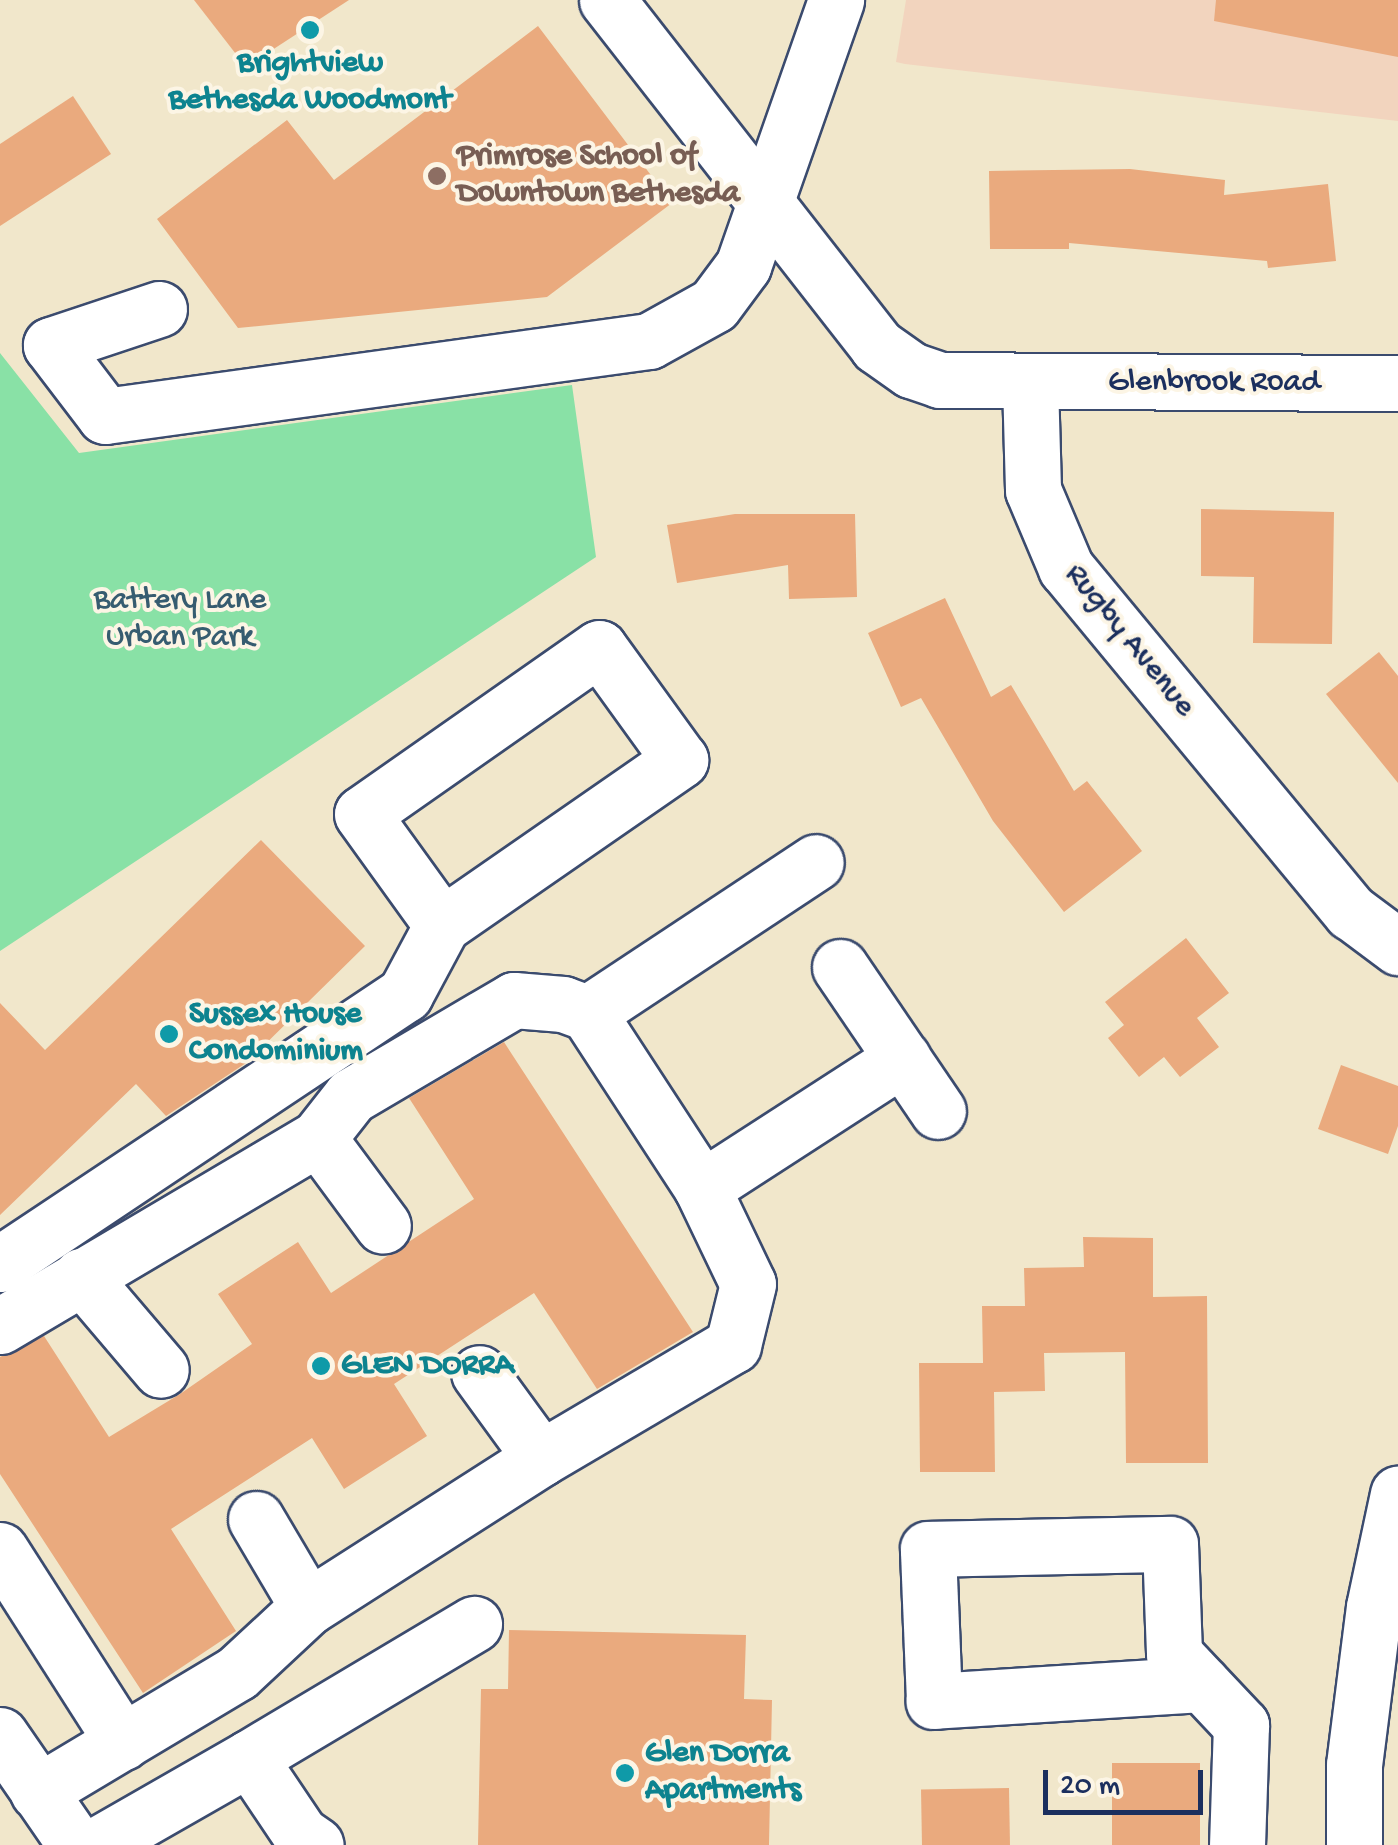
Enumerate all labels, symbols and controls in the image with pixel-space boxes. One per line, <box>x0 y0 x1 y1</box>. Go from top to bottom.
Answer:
marker: Brightview Bethesda Woodmont <box>299 19 321 41</box>
place label: Brightview Bethesda Woodmont <box>169 46 451 121</box>
place label: Primrose School of Downtown Bethesda <box>457 139 740 214</box>
marker: Primrose School of Downtown Bethesda <box>426 165 448 187</box>
street label: Glenbrook Road <box>1108 364 1320 402</box>
street label: Rugby Avenue <box>1055 556 1203 726</box>
park label: Battery Lane Urban Park <box>94 583 266 658</box>
place label: Sussex House Condominium <box>189 997 363 1072</box>
marker: Sussex House Condominium <box>158 1023 180 1045</box>
place label: GLEN DORRA <box>341 1347 514 1385</box>
marker: GLEN DORRA <box>310 1355 332 1377</box>
place label: Glen Dorra Apartments <box>645 1736 801 1811</box>
scale bar <box>1048 1750 1208 1812</box>
marker: Glen Dorra Apartments <box>614 1762 636 1784</box>
text: 20 m <box>1060 1770 1120 1805</box>

